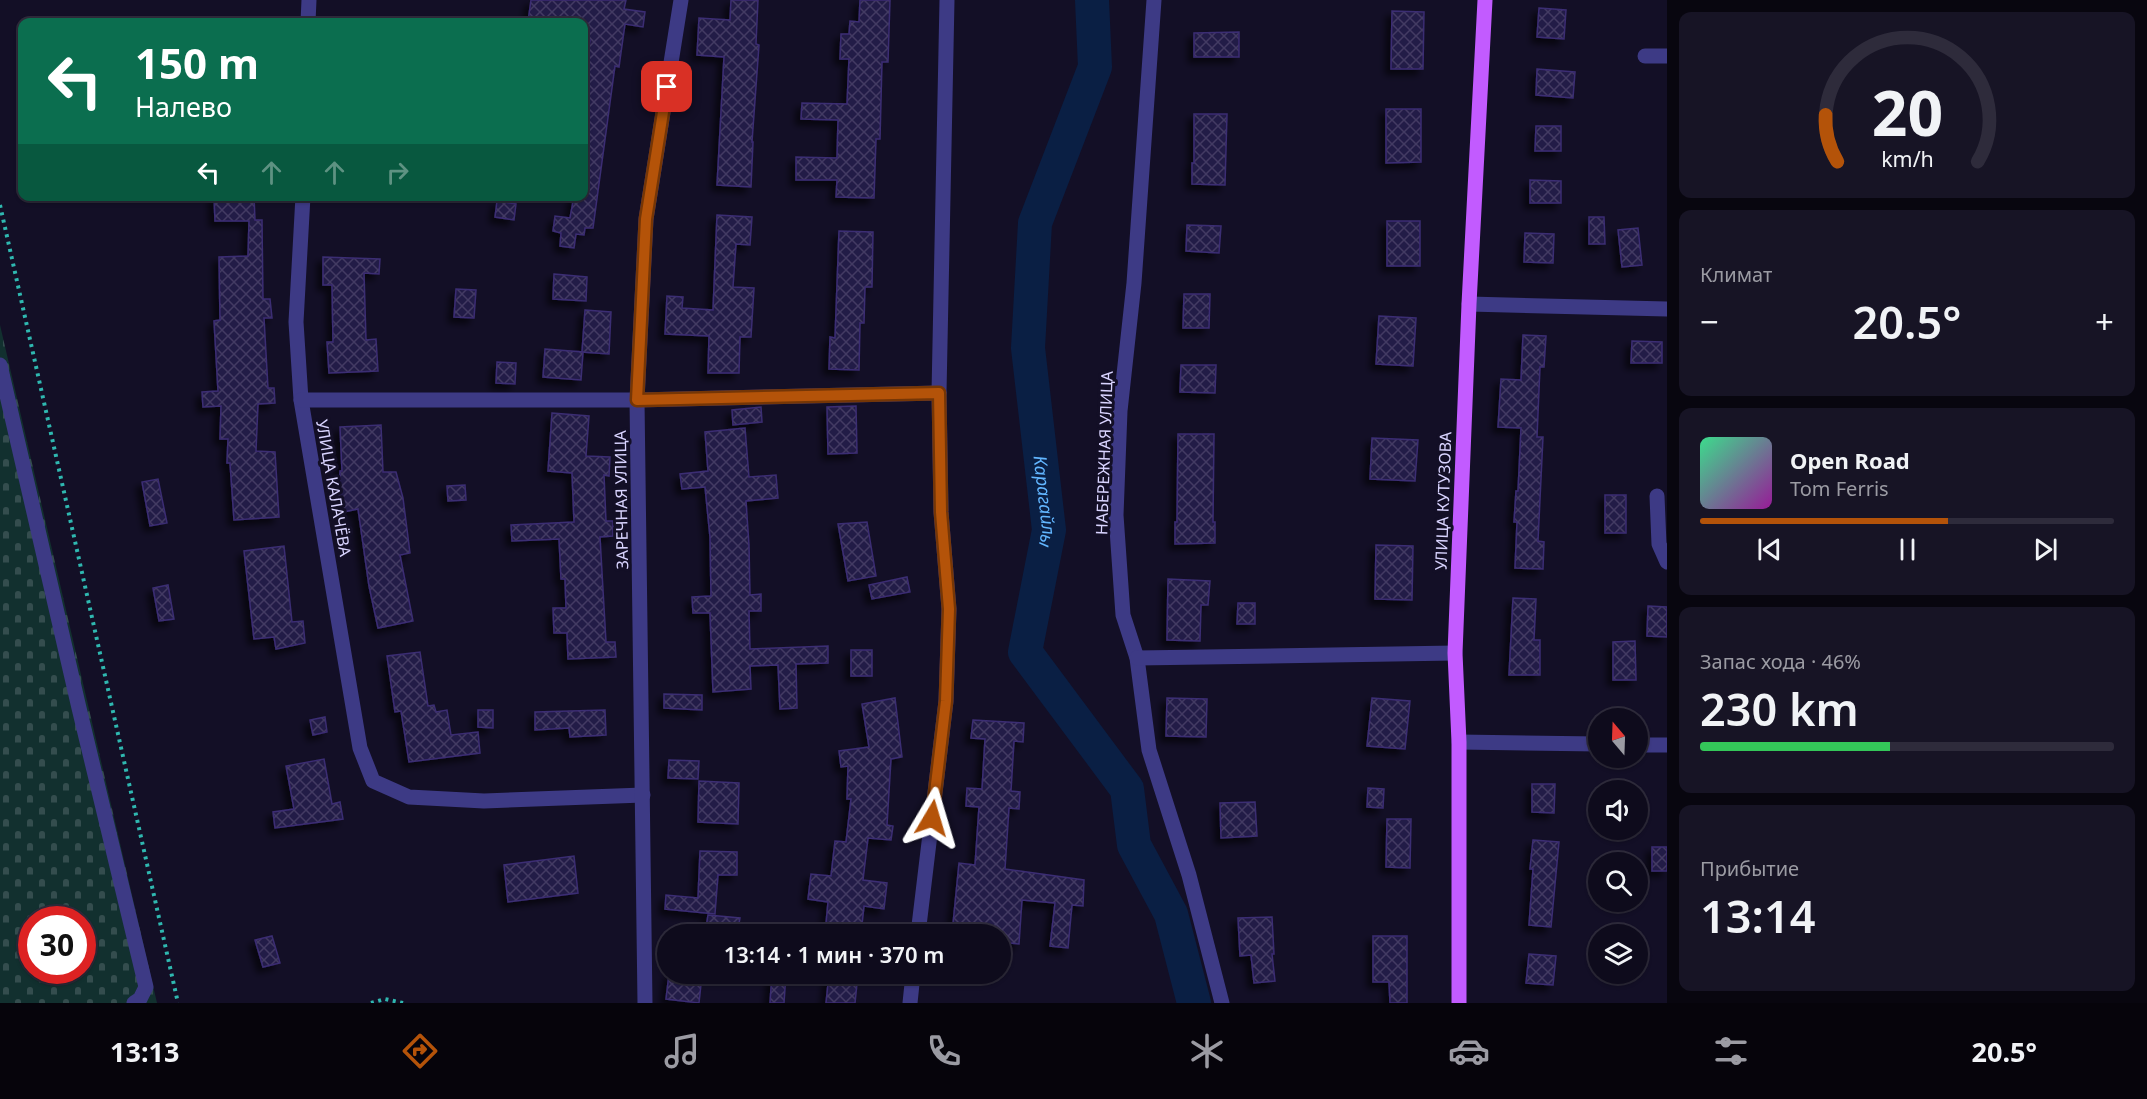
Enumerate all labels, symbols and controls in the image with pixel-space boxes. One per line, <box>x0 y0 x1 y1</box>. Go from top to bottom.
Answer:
text: 150 m <box>135 34 259 91</box>
icon: left <box>36 42 114 120</box>
pin <box>641 61 692 112</box>
text: 20 <box>1871 69 1943 154</box>
icon: arrive <box>650 70 683 103</box>
text: Налево <box>135 88 232 125</box>
text: km/h <box>1881 144 1933 173</box>
icon: left <box>192 156 225 189</box>
icon: ahead <box>255 156 288 189</box>
icon: ahead <box>318 156 351 189</box>
icon: right <box>381 156 414 189</box>
text: Климат <box>1700 261 1772 288</box>
text: 20.5° <box>1853 291 1961 352</box>
text: − <box>1700 299 1719 344</box>
text: + <box>2095 299 2114 344</box>
street label: НАБЕРЕЖНАЯ УЛИЦА <box>1090 370 1118 535</box>
street label: УЛИЦА КАЛАЧЁВА <box>311 418 357 559</box>
street label: ЗАРЕЧНАЯ УЛИЦА <box>609 430 633 570</box>
street label: УЛИЦА КУТУЗОВА <box>1430 431 1456 571</box>
text: Open Road <box>1790 445 1910 475</box>
water label: Карагайлы <box>1028 454 1061 550</box>
text: Tom Ferris <box>1790 475 1889 502</box>
icon: previous <box>1753 533 1786 566</box>
icon: pause <box>1891 533 1924 566</box>
icon: next <box>2029 533 2062 566</box>
text: Запас хода · 46% <box>1700 648 1861 675</box>
text: 230 km <box>1700 678 1859 739</box>
north arrow <box>1588 708 1648 768</box>
map controls <box>1588 708 1648 984</box>
button: sound <box>1588 780 1648 840</box>
position arrow <box>900 786 964 850</box>
button: search <box>1588 852 1648 912</box>
text: Прибытие <box>1700 855 1799 882</box>
text: 13:14 <box>1700 885 1815 946</box>
speed limit sign: 30 <box>18 906 96 984</box>
button: layers <box>1588 924 1648 984</box>
text: 13:14 · 1 мин · 370 m <box>724 939 944 969</box>
icon: directions <box>399 1030 441 1072</box>
icon: music <box>661 1030 703 1072</box>
icon: phone <box>923 1030 965 1072</box>
icon: climate <box>1186 1030 1228 1072</box>
icon: car <box>1448 1030 1490 1072</box>
icon: filters <box>1710 1030 1752 1072</box>
text: 13:13 <box>110 1033 179 1070</box>
text: 20.5° <box>1972 1033 2037 1070</box>

